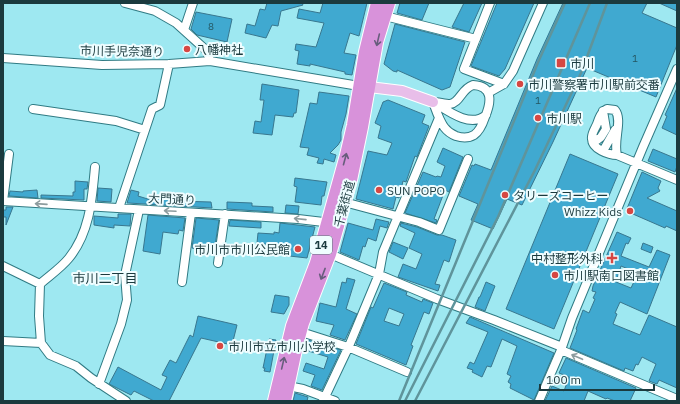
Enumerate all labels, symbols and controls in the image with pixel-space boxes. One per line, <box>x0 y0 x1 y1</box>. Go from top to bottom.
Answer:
house number: 8 <box>208 20 214 33</box>
one-way arrow <box>373 34 381 47</box>
place label: 八幡神社 <box>195 42 243 57</box>
street label: 市川手児奈通り <box>80 43 164 59</box>
marker: 八幡神社 <box>182 44 192 54</box>
house number: 1 <box>632 52 638 65</box>
place label: 市川 <box>570 56 594 71</box>
marker: 市川 <box>555 57 567 69</box>
place label: 市川警察署市川駅前交番 <box>528 77 660 92</box>
marker: 市川警察署市川駅前交番 <box>515 79 525 89</box>
house number: 1 <box>535 94 541 107</box>
place label: 市川駅 <box>546 111 582 126</box>
marker: 市川駅 <box>533 113 543 123</box>
one-way arrow <box>342 152 349 165</box>
street label: 千葉街道 <box>331 179 357 229</box>
place label: SUN POPO <box>387 183 445 198</box>
marker: SUN POPO <box>374 185 384 195</box>
place label: タリーズコーヒー <box>513 188 608 203</box>
street label: 大門通り <box>148 190 196 208</box>
marker: タリーズコーヒー <box>500 190 510 200</box>
one-way arrow <box>35 200 48 207</box>
place label: Whizz Kids <box>564 204 622 219</box>
marker: Whizz Kids <box>625 206 635 216</box>
one-way arrow <box>164 208 177 215</box>
one-way arrow <box>294 215 307 223</box>
road number: 14 <box>310 236 332 254</box>
place label: 市川市市川公民館 <box>194 242 290 257</box>
marker: 市川市市川公民館 <box>293 244 303 254</box>
place label: 中村整形外科 <box>531 251 603 266</box>
marker: 中村整形外科 <box>606 252 618 264</box>
one-way arrow <box>318 267 326 279</box>
place label: 市川駅南口図書館 <box>563 268 659 283</box>
district label: 市川二丁目 <box>72 270 138 287</box>
marker: 市川駅南口図書館 <box>550 270 560 280</box>
place label: 市川市立市川小学校 <box>228 339 336 354</box>
marker: 市川市立市川小学校 <box>215 341 225 351</box>
one-way arrow <box>571 352 583 360</box>
one-way arrow <box>279 357 287 370</box>
scale bar <box>540 366 654 392</box>
text: 100 m <box>546 372 581 387</box>

